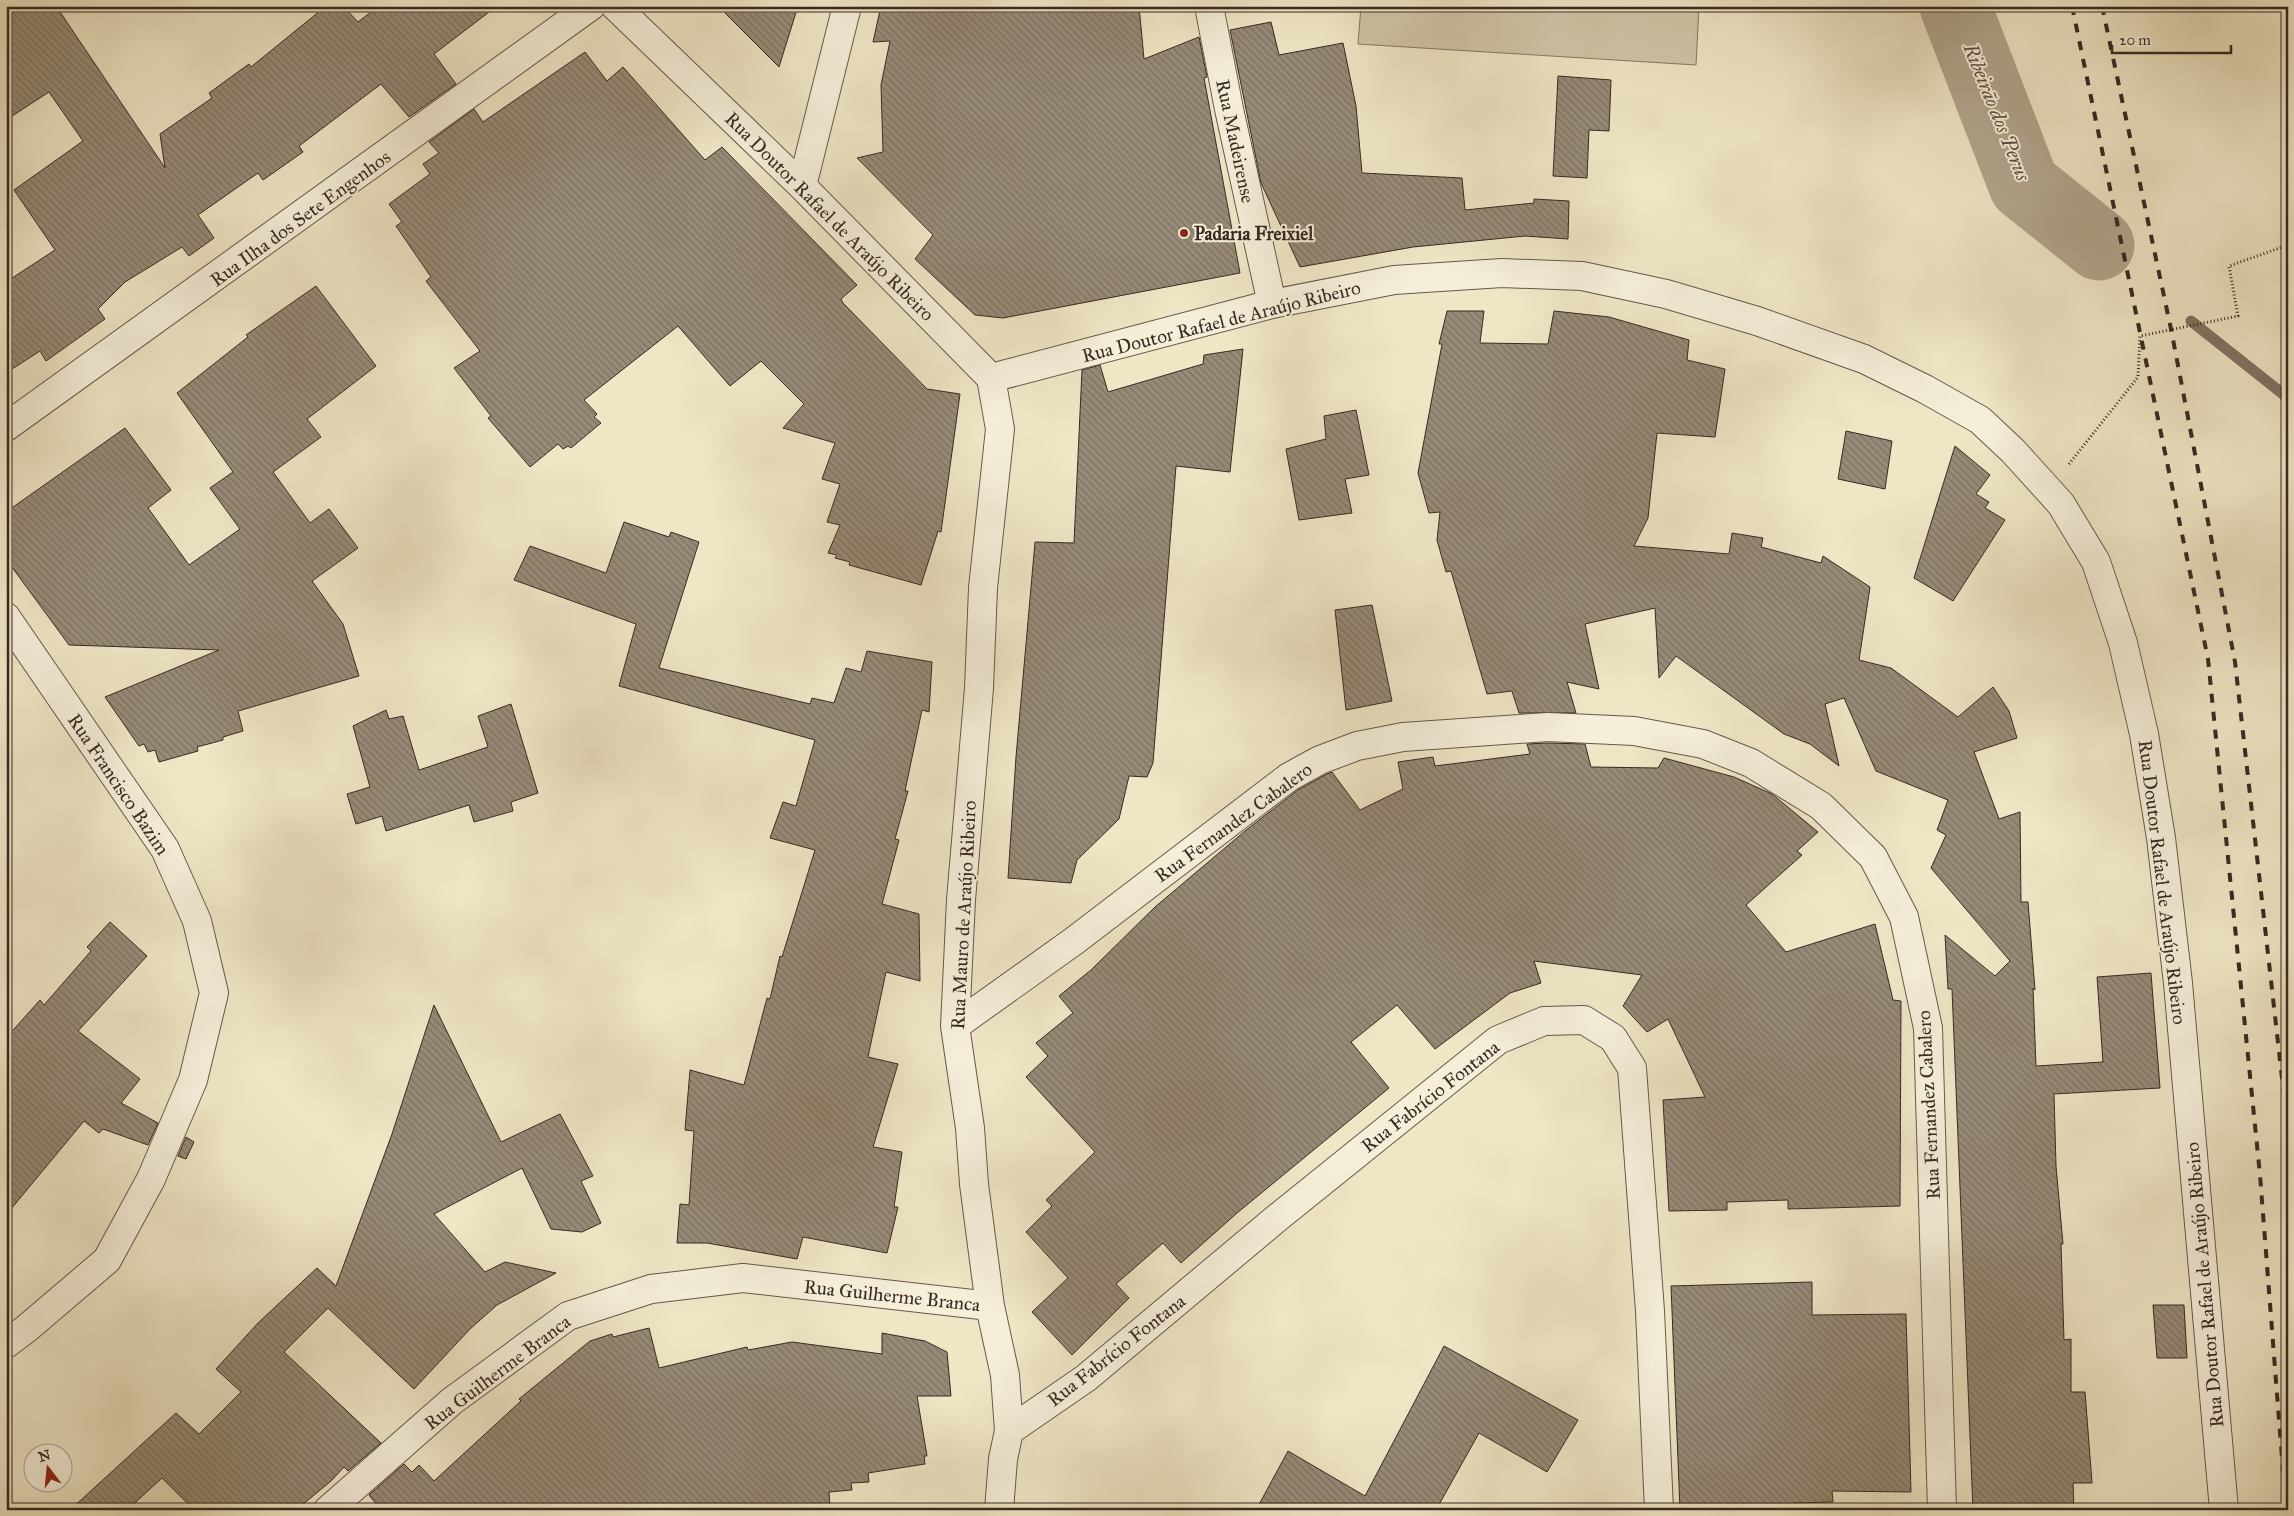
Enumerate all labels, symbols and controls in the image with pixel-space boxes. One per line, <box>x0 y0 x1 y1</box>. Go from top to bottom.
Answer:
scale bar <box>2112 22 2230 54</box>
text: 20 m <box>2119 31 2151 49</box>
water label: Ribeirão dos Perus <box>1958 39 2036 185</box>
street label: Rua Madeirense <box>1211 77 1260 205</box>
street label: Rua Doutor Rafael de Araújo Ribeiro <box>720 107 939 326</box>
street label: Rua Ilha dos Sete Engenhos <box>206 145 396 292</box>
place label: Padaria Freixiel <box>1194 222 1314 245</box>
marker: Padaria Freixiel <box>1178 227 1190 239</box>
street label: Rua Doutor Rafael de Araújo Ribeiro <box>1079 276 1363 367</box>
street label: Rua Francisco Bazim <box>63 709 174 859</box>
street label: Rua Doutor Rafael de Araújo Ribeiro <box>2134 738 2191 1026</box>
street label: Rua Fernandez Cabalero <box>1150 757 1317 887</box>
street label: Rua Mauro de Araújo Ribeiro <box>946 799 981 1030</box>
street label: Rua Fernandez Cabalero <box>1912 1010 1945 1200</box>
street label: Rua Fabrício Fontana <box>1357 1035 1505 1157</box>
street label: Rua Doutor Rafael de Araújo Ribeiro <box>2181 1141 2228 1429</box>
street label: Rua Guilherme Branca <box>803 1275 982 1316</box>
street label: Rua Fabrício Fontana <box>1043 1289 1191 1411</box>
street label: Rua Guilherme Branca <box>420 1309 576 1435</box>
north arrow <box>22 1444 72 1494</box>
text: N <box>37 1446 53 1466</box>

